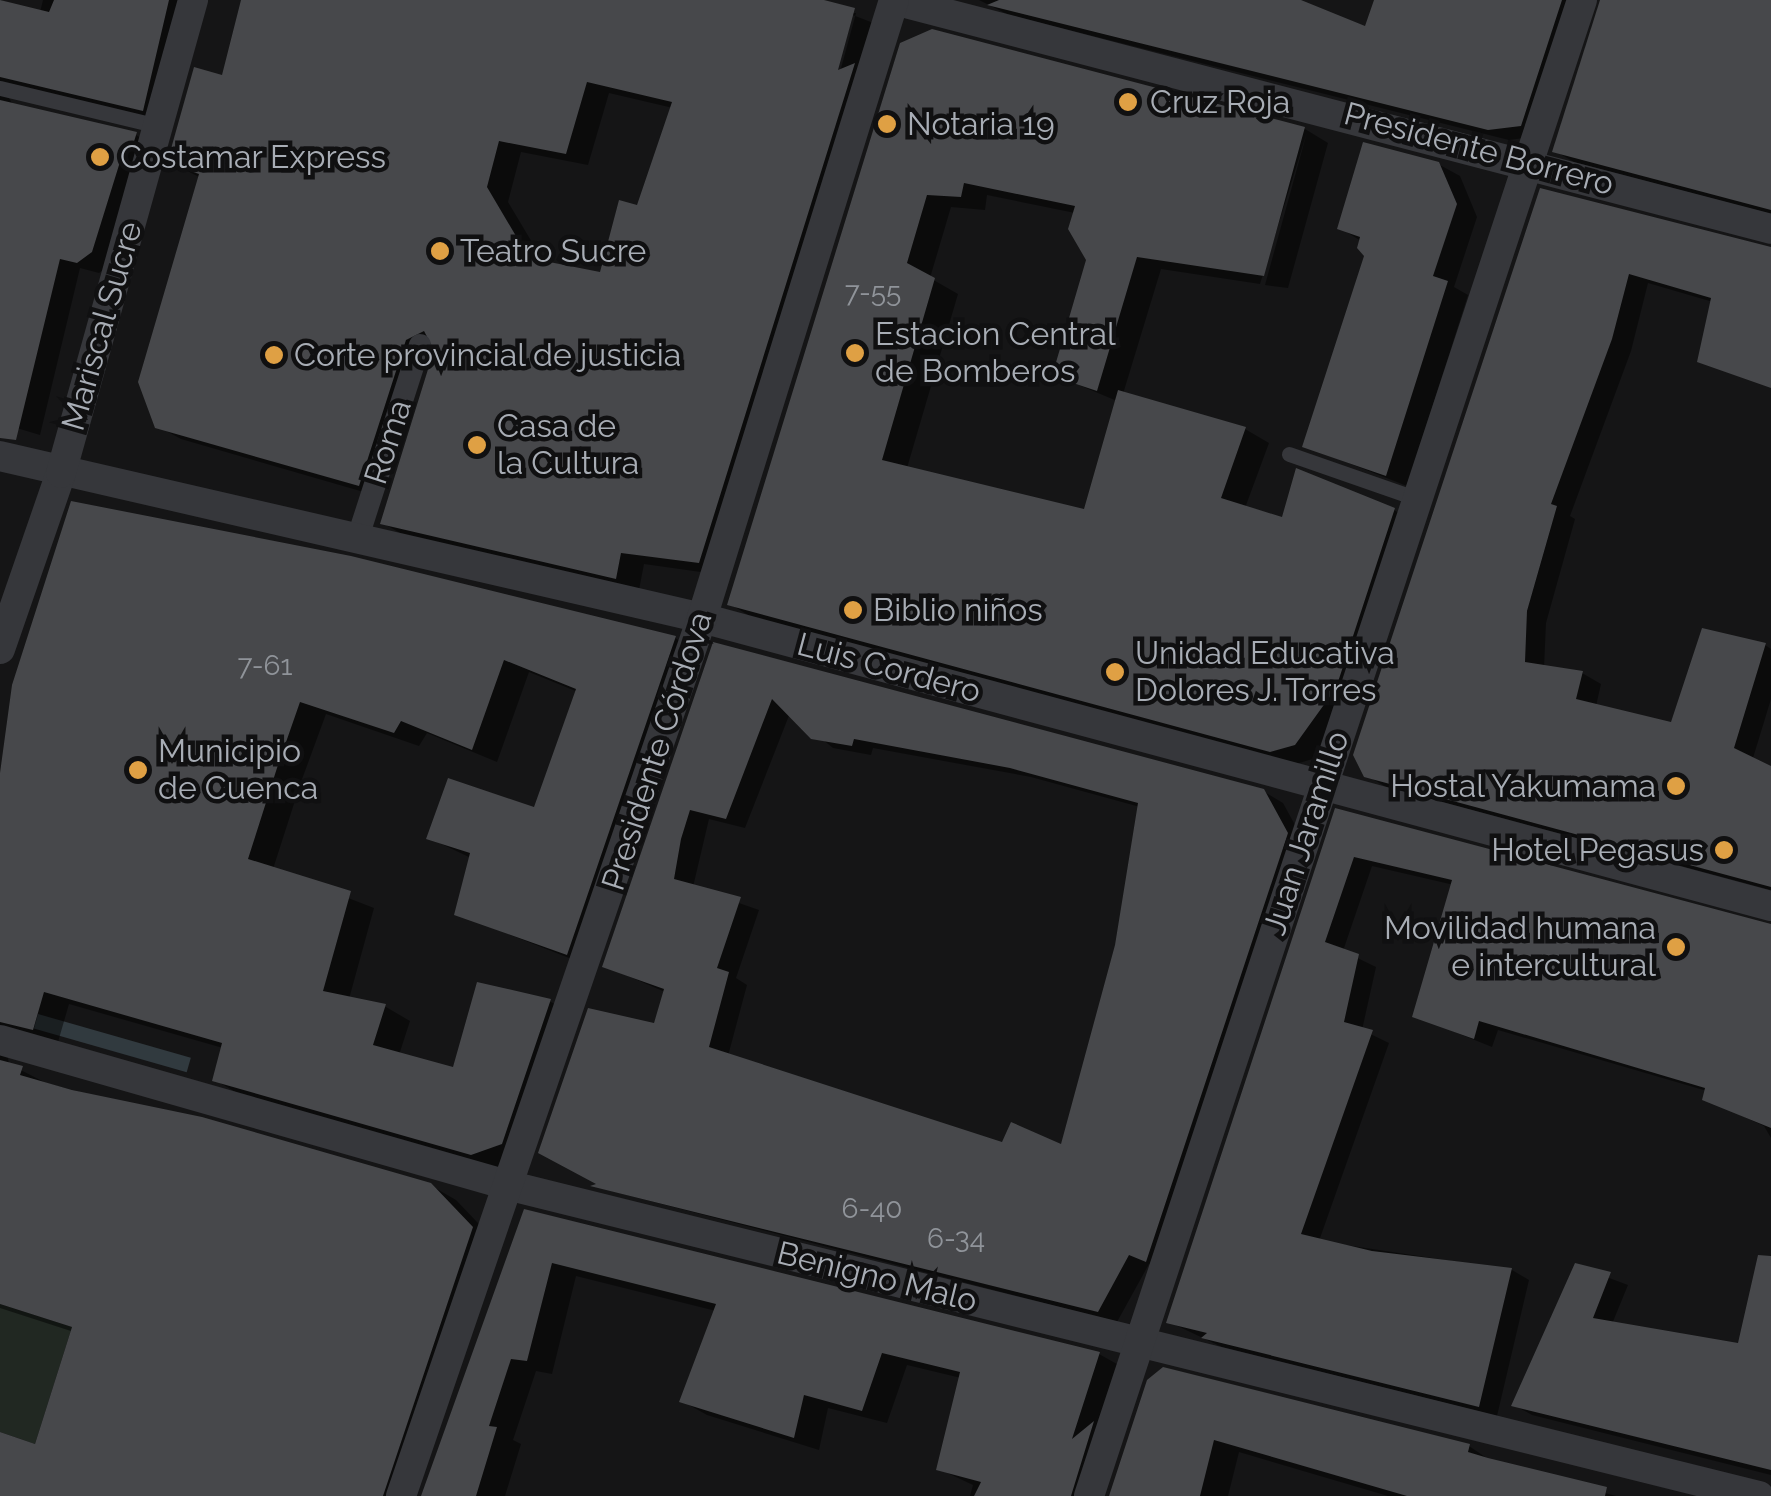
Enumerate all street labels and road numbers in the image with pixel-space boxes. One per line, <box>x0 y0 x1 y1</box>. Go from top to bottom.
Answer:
street label: Presidente Borrero <box>1340 95 1618 203</box>
street label: Mariscal Sucre <box>54 217 150 435</box>
street label: Roma <box>356 395 420 489</box>
street label: Presidente Córdova <box>594 607 720 895</box>
street label: Luis Cordero <box>793 625 985 711</box>
street label: Juan Jaramillo <box>1255 726 1357 940</box>
street label: Benigno Malo <box>773 1234 981 1320</box>

